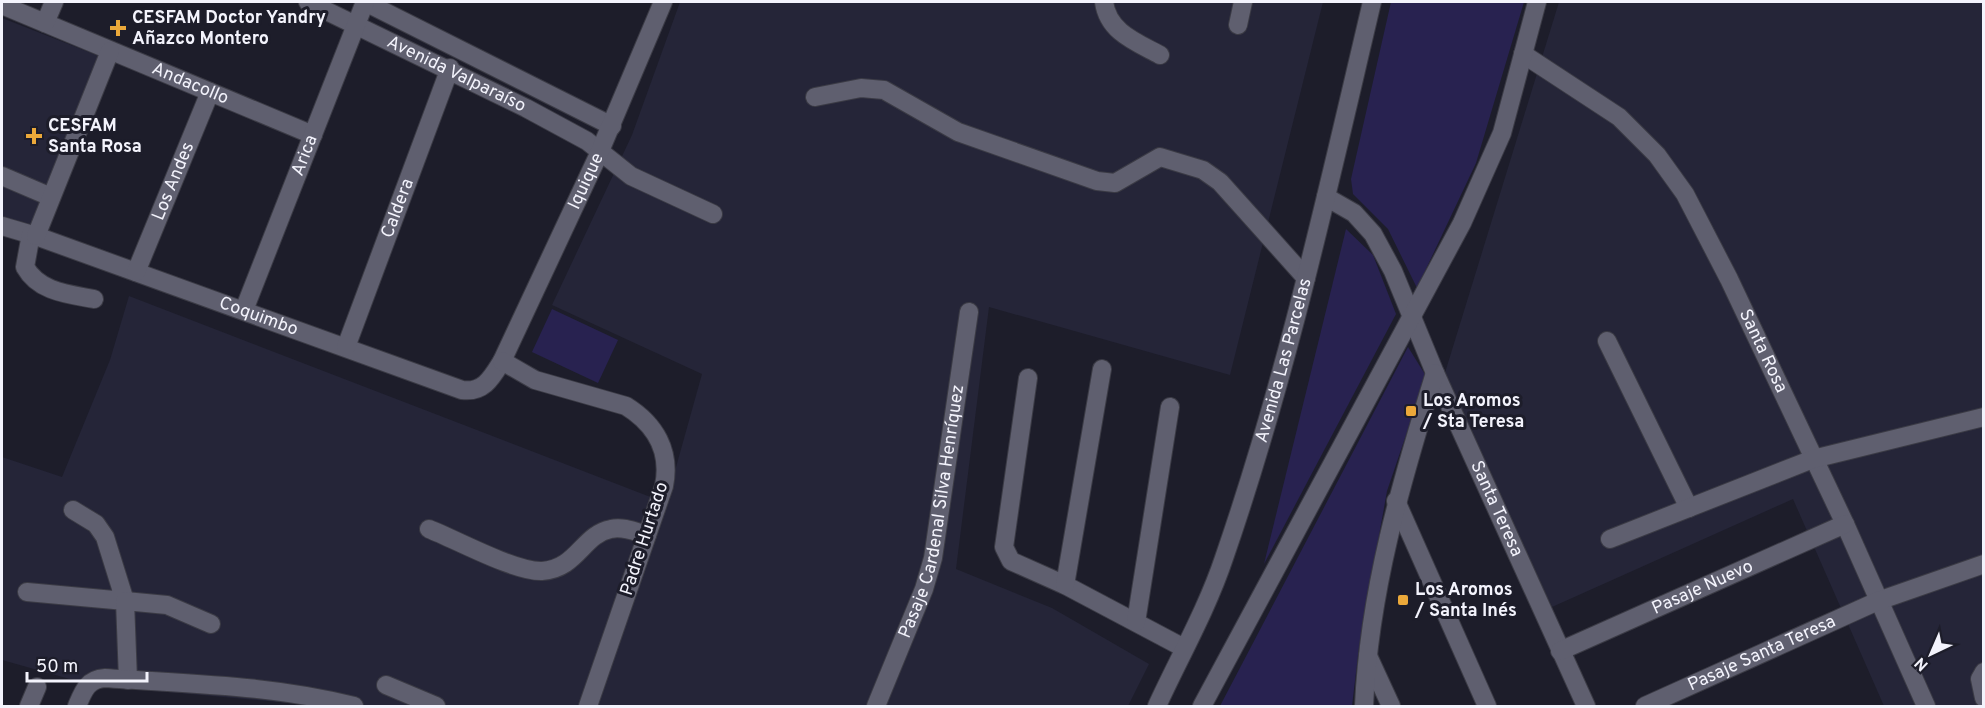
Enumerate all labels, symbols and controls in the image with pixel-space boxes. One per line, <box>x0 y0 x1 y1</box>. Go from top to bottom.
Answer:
place label: CESFAM Doctor Yandry Añazco Montero <box>132 7 326 51</box>
marker: CESFAM Doctor Yandry Añazco Montero <box>109 19 127 37</box>
street label: Avenida Valparaíso <box>383 31 530 118</box>
street label: Andacollo <box>148 57 232 110</box>
place label: CESFAM Santa Rosa <box>48 115 142 159</box>
marker: CESFAM Santa Rosa <box>25 127 43 145</box>
street label: Arica <box>286 132 323 179</box>
street label: Los Andes <box>147 139 200 224</box>
street label: Iquique <box>563 149 609 213</box>
street label: Caldera <box>376 175 419 241</box>
street label: Avenida Las Parcelas <box>1250 276 1317 446</box>
street label: Coquimbo <box>216 292 301 341</box>
street label: Santa Rosa <box>1733 306 1793 397</box>
street label: Pasaje Cardenal Silva Henríquez <box>893 383 970 642</box>
place label: Los Aromos / Sta Teresa <box>1422 390 1524 434</box>
marker: Los Aromos / Sta Teresa <box>1404 404 1418 418</box>
street label: Santa Teresa <box>1465 457 1528 560</box>
street label: Padre Hurtado <box>616 479 674 599</box>
street label: Pasaje Nuevo <box>1648 555 1757 620</box>
place label: Los Aromos / Santa Inés <box>1414 579 1517 623</box>
marker: Los Aromos / Santa Inés <box>1396 593 1410 607</box>
street label: Pasaje Santa Teresa <box>1684 610 1839 697</box>
north arrow <box>1901 624 1961 684</box>
scale bar <box>27 645 147 683</box>
text: N <box>1911 652 1933 675</box>
text: 50 m <box>36 656 78 679</box>

